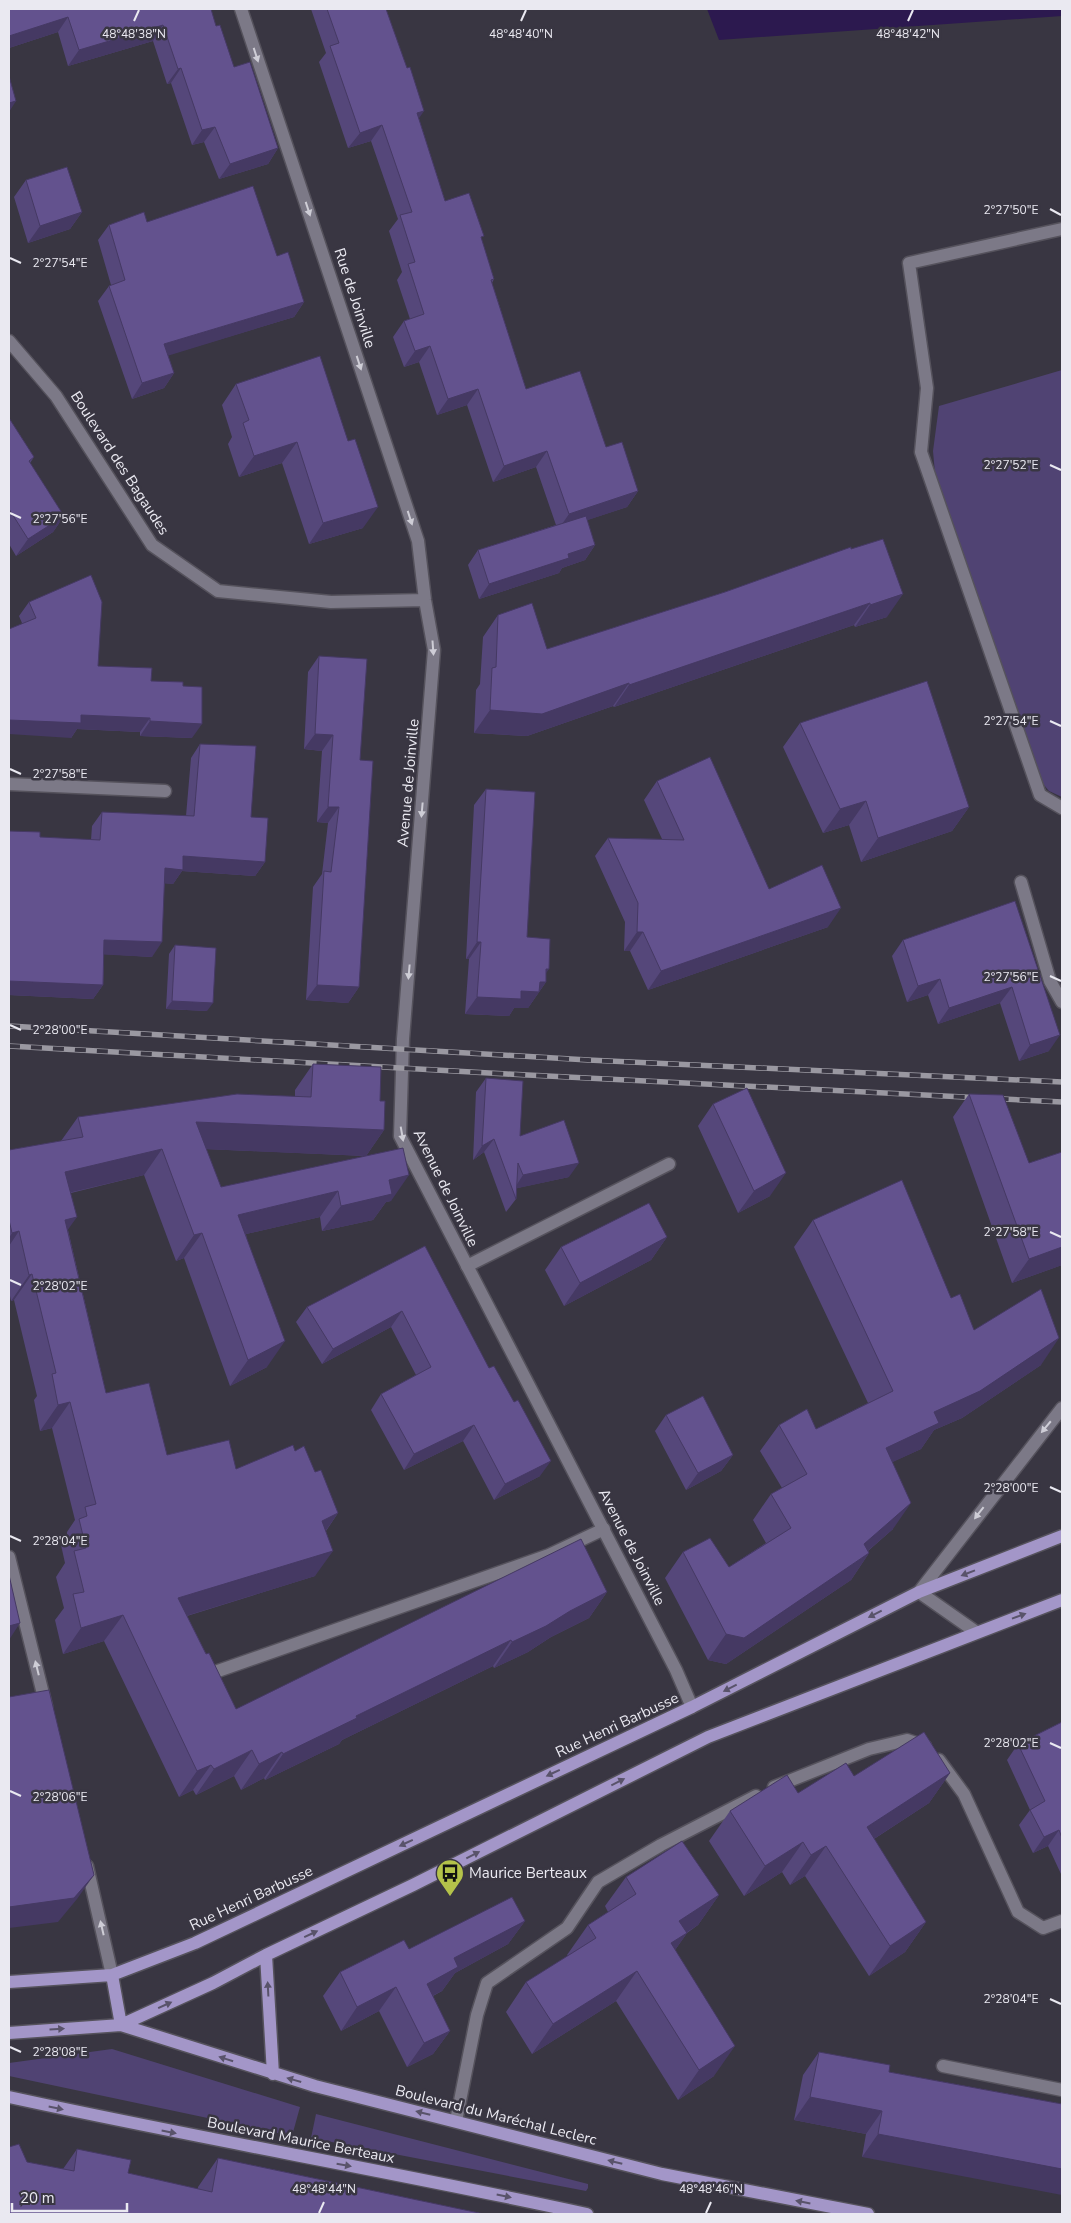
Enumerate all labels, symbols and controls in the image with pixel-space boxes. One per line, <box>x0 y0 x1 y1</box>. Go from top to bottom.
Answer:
text: 48°48'38"N <box>102 26 166 42</box>
text: 48°48'40"N <box>489 26 553 42</box>
text: 48°48'42"N <box>876 26 940 42</box>
one-way arrow <box>253 48 261 63</box>
one-way arrow <box>304 202 312 217</box>
text: 2°27'50"E <box>984 202 1038 218</box>
street label: Rue de Joinville <box>329 245 381 351</box>
text: 2°27'54"E <box>33 255 87 271</box>
one-way arrow <box>356 356 363 371</box>
street label: Boulevard des Bagaudes <box>66 387 174 539</box>
text: 2°27'52"E <box>984 457 1038 473</box>
one-way arrow <box>407 510 415 525</box>
text: 2°27'56"E <box>33 511 87 527</box>
one-way arrow <box>430 641 438 657</box>
text: 2°27'54"E <box>984 713 1038 729</box>
street label: Avenue de Joinville <box>392 718 424 848</box>
text: 2°27'58"E <box>33 766 87 782</box>
one-way arrow <box>417 803 425 819</box>
one-way arrow <box>404 965 412 981</box>
text: 2°27'56"E <box>984 969 1038 985</box>
text: 2°28'00"E <box>33 1022 87 1038</box>
one-way arrow <box>398 1126 406 1142</box>
street label: Avenue de Joinville <box>409 1126 483 1250</box>
text: 2°27'58"E <box>984 1224 1038 1240</box>
text: 2°28'02"E <box>33 1278 87 1294</box>
one-way arrow <box>1041 1420 1052 1433</box>
text: 2°28'00"E <box>984 1480 1038 1496</box>
street label: Avenue de Joinville <box>594 1485 670 1609</box>
one-way arrow <box>974 1506 985 1519</box>
text: 2°28'04"E <box>33 1533 87 1549</box>
one-way arrow <box>960 1569 975 1577</box>
one-way arrow <box>868 1610 882 1618</box>
one-way arrow <box>1012 1612 1027 1620</box>
one-way arrow <box>33 1661 41 1676</box>
one-way arrow <box>723 1684 738 1692</box>
street label: Rue Henri Barbusse <box>552 1688 682 1762</box>
text: 2°28'02"E <box>984 1735 1038 1751</box>
one-way arrow <box>545 1769 560 1778</box>
one-way arrow <box>611 1778 626 1786</box>
text: 2°28'06"E <box>33 1789 87 1805</box>
one-way arrow <box>399 1839 413 1847</box>
one-way arrow <box>466 1851 480 1859</box>
bus stop icon: Maurice Berteaux <box>435 1858 465 1897</box>
street label: Rue Henri Barbusse <box>186 1861 316 1935</box>
place label: Maurice Berteaux <box>469 1863 587 1883</box>
one-way arrow <box>98 1920 106 1935</box>
one-way arrow <box>304 1929 318 1937</box>
one-way arrow <box>264 1981 272 1997</box>
text: 2°28'04"E <box>984 1991 1038 2007</box>
one-way arrow <box>158 2001 172 2009</box>
one-way arrow <box>50 2025 66 2033</box>
text: 2°28'08"E <box>33 2044 87 2060</box>
one-way arrow <box>219 2054 234 2062</box>
one-way arrow <box>286 2075 301 2083</box>
street label: Boulevard du Maréchal Leclerc <box>393 2080 599 2150</box>
one-way arrow <box>49 2104 65 2112</box>
one-way arrow <box>416 2109 431 2117</box>
street label: Boulevard Maurice Berteaux <box>206 2112 397 2168</box>
one-way arrow <box>162 2128 178 2136</box>
one-way arrow <box>607 2158 622 2166</box>
one-way arrow <box>337 2162 353 2170</box>
scale bar <box>12 2180 128 2212</box>
text: 48°48'44"N <box>292 2181 356 2197</box>
text: 48°48'46"N <box>679 2181 743 2197</box>
text: 20 m <box>20 2188 55 2208</box>
one-way arrow <box>496 2192 511 2200</box>
one-way arrow <box>795 2197 811 2205</box>

